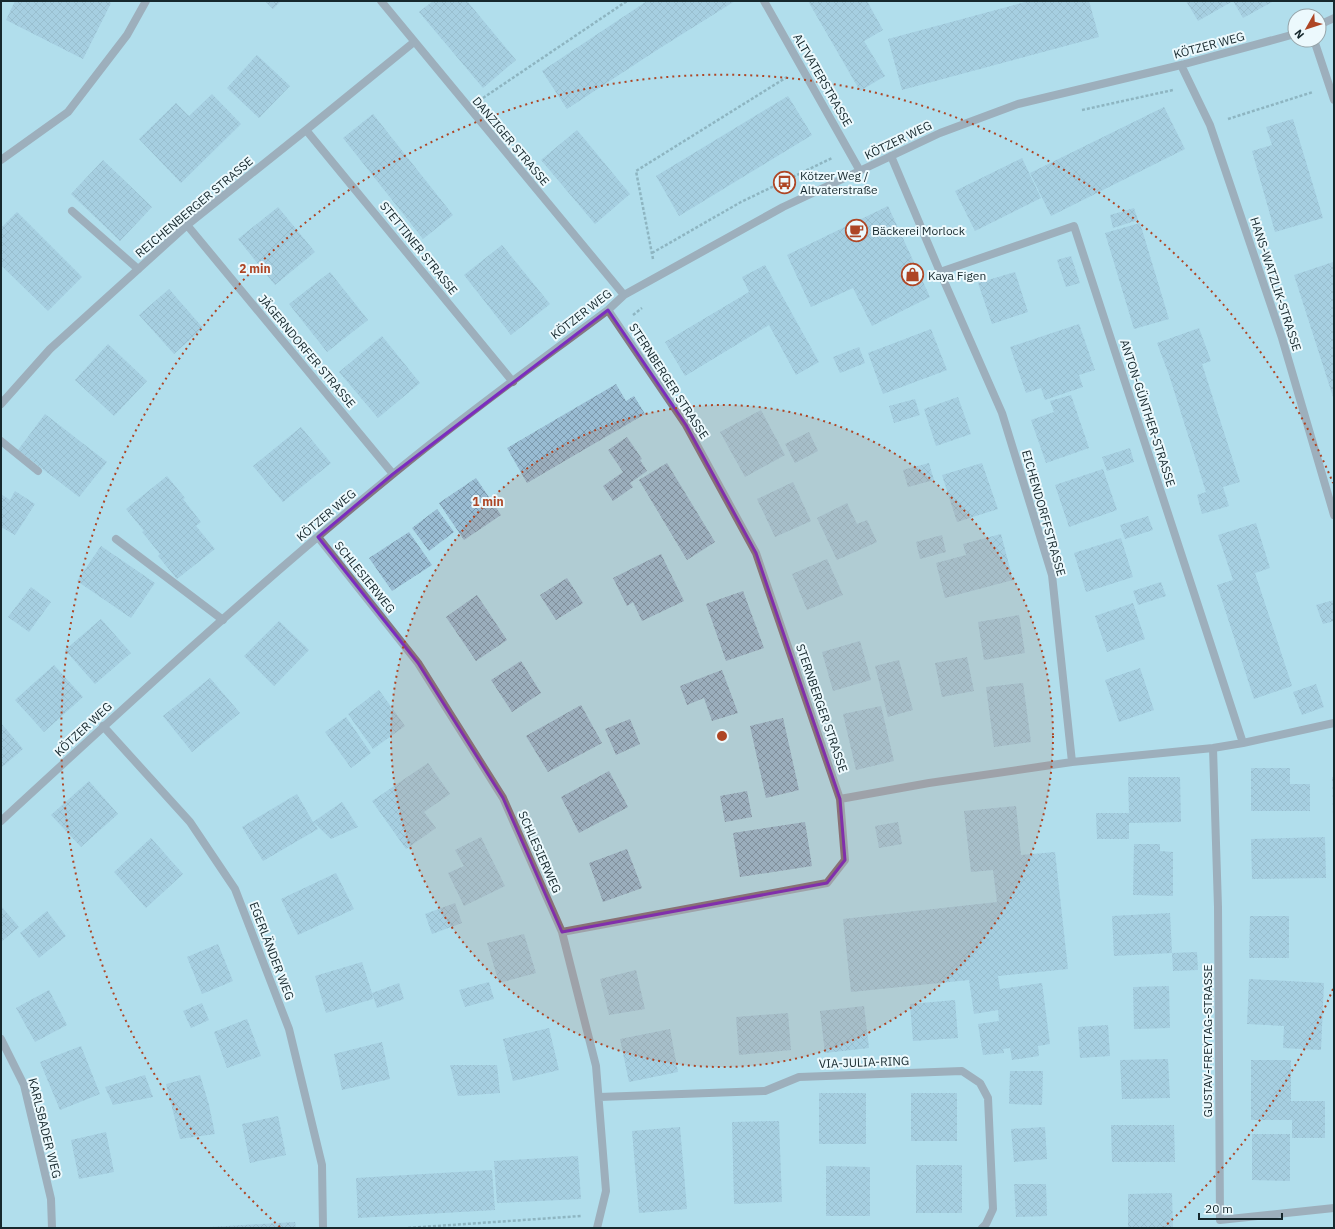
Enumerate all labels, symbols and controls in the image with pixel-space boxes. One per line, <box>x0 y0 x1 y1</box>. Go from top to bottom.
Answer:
north arrow <box>1287 8 1327 48</box>
text: N <box>1291 27 1307 42</box>
street label: KÖTZER WEG <box>1172 28 1246 62</box>
street label: ALTVATERSTRASSE <box>790 31 856 129</box>
street label: DANZIGER STRASSE <box>469 93 553 189</box>
street label: KÖTZER WEG <box>862 117 934 163</box>
street label: REICHENBERGER STRASSE <box>132 153 256 261</box>
place label: Kötzer Weg / Altvaterstraße <box>800 168 878 197</box>
bus stop icon: Kötzer Weg / Altvaterstraße <box>771 169 797 195</box>
street label: STETTINER STRASSE <box>377 198 461 298</box>
street label: HANS-WATZLIK-STRASSE <box>1247 215 1305 353</box>
cafe icon: Bäckerei Morlock <box>844 217 870 243</box>
place label: Bäckerei Morlock <box>872 223 966 238</box>
text: 2 min <box>239 261 271 276</box>
shop icon: Kaya Figen <box>899 262 925 288</box>
place label: Kaya Figen <box>928 268 986 283</box>
street label: KÖTZER WEG <box>548 286 614 342</box>
street label: JÄGERNDORFER STRASSE <box>255 291 359 411</box>
street label: STERNBERGER STRASSE <box>626 320 712 442</box>
street label: ANTON-GÜNTHER-STRASSE <box>1117 337 1179 489</box>
street label: EICHENDORFFSTRASSE <box>1019 448 1069 578</box>
street label: KÖTZER WEG <box>293 486 359 544</box>
text: 1 min <box>472 494 504 509</box>
street label: SCHLESIERWEG <box>331 538 399 616</box>
street label: STERNBERGER STRASSE <box>793 642 851 774</box>
street label: KÖTZER WEG <box>51 699 115 759</box>
centre of rings <box>715 729 729 743</box>
street label: SCHLESIERWEG <box>515 809 565 895</box>
street label: EGERLÄNDER WEG <box>246 900 298 1002</box>
street label: GUSTAV-FREYTAG-STRASSE <box>1200 964 1215 1118</box>
street label: VIA-JULIA-RING <box>818 1053 910 1071</box>
street label: KARLSBADER WEG <box>25 1076 65 1180</box>
scale bar <box>1199 1195 1282 1221</box>
text: 20 m <box>1205 1201 1233 1216</box>

